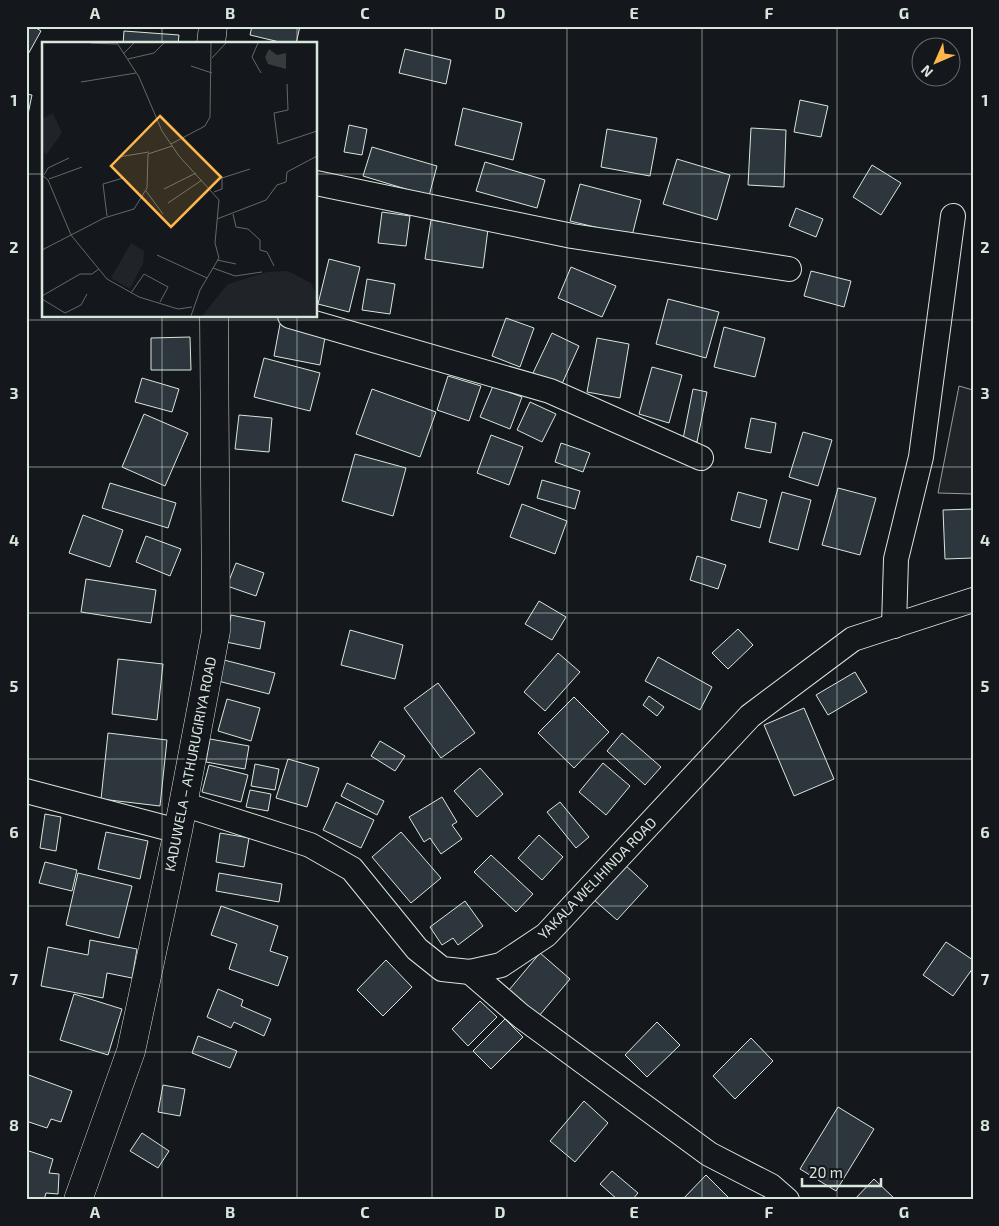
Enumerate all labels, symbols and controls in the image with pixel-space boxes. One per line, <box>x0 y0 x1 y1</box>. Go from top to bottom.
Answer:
text: A <box>90 3 101 22</box>
text: B <box>225 3 235 22</box>
text: C <box>360 3 370 22</box>
text: D <box>495 3 506 22</box>
text: E <box>629 3 639 22</box>
text: F <box>765 3 774 22</box>
text: G <box>899 3 909 22</box>
north arrow <box>912 38 962 88</box>
inset map <box>42 42 318 318</box>
text: N <box>917 62 936 81</box>
text: 1 <box>11 90 17 109</box>
text: 1 <box>982 90 988 109</box>
text: 2 <box>9 237 19 256</box>
text: 2 <box>980 237 990 256</box>
text: 3 <box>9 383 19 402</box>
text: 3 <box>980 383 990 402</box>
text: 4 <box>9 530 19 549</box>
text: 4 <box>980 530 990 549</box>
street label: KADUWELA – ATHURUGIRIYA ROAD <box>161 655 219 873</box>
text: 5 <box>10 676 19 695</box>
text: 5 <box>981 676 990 695</box>
street label: YAKALA WELIHINDA ROAD <box>534 813 660 943</box>
text: 6 <box>9 822 19 841</box>
text: 6 <box>980 822 990 841</box>
text: 7 <box>10 969 19 988</box>
text: 7 <box>981 969 990 988</box>
text: 8 <box>9 1115 19 1134</box>
text: 8 <box>980 1115 990 1134</box>
scale bar <box>802 1156 880 1188</box>
text: 20 m <box>809 1163 843 1181</box>
text: A <box>90 1202 101 1221</box>
text: B <box>225 1202 235 1221</box>
text: C <box>360 1202 370 1221</box>
text: D <box>495 1202 506 1221</box>
text: E <box>629 1202 639 1221</box>
text: F <box>765 1202 774 1221</box>
text: G <box>899 1202 909 1221</box>

